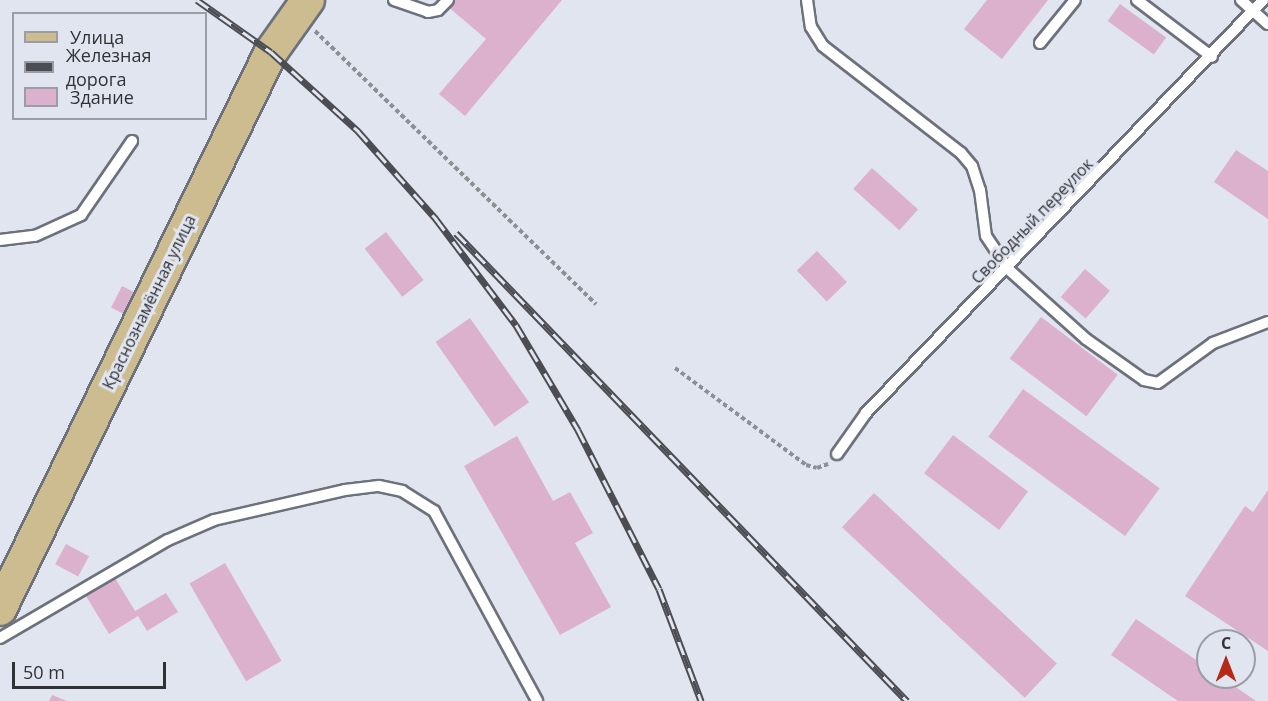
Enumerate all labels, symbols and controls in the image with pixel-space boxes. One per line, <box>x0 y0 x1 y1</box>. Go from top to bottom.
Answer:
legend <box>12 12 207 120</box>
text: Улица <box>70 25 124 49</box>
text: Железная дорога <box>66 43 151 91</box>
text: Здание <box>70 85 134 109</box>
street label: Свободный переулок <box>967 154 1097 288</box>
street label: Краснознамённая улица <box>98 212 200 392</box>
north arrow <box>1196 629 1256 689</box>
text: С <box>1221 632 1231 654</box>
scale bar <box>15 650 170 688</box>
text: 50 m <box>23 660 65 684</box>

